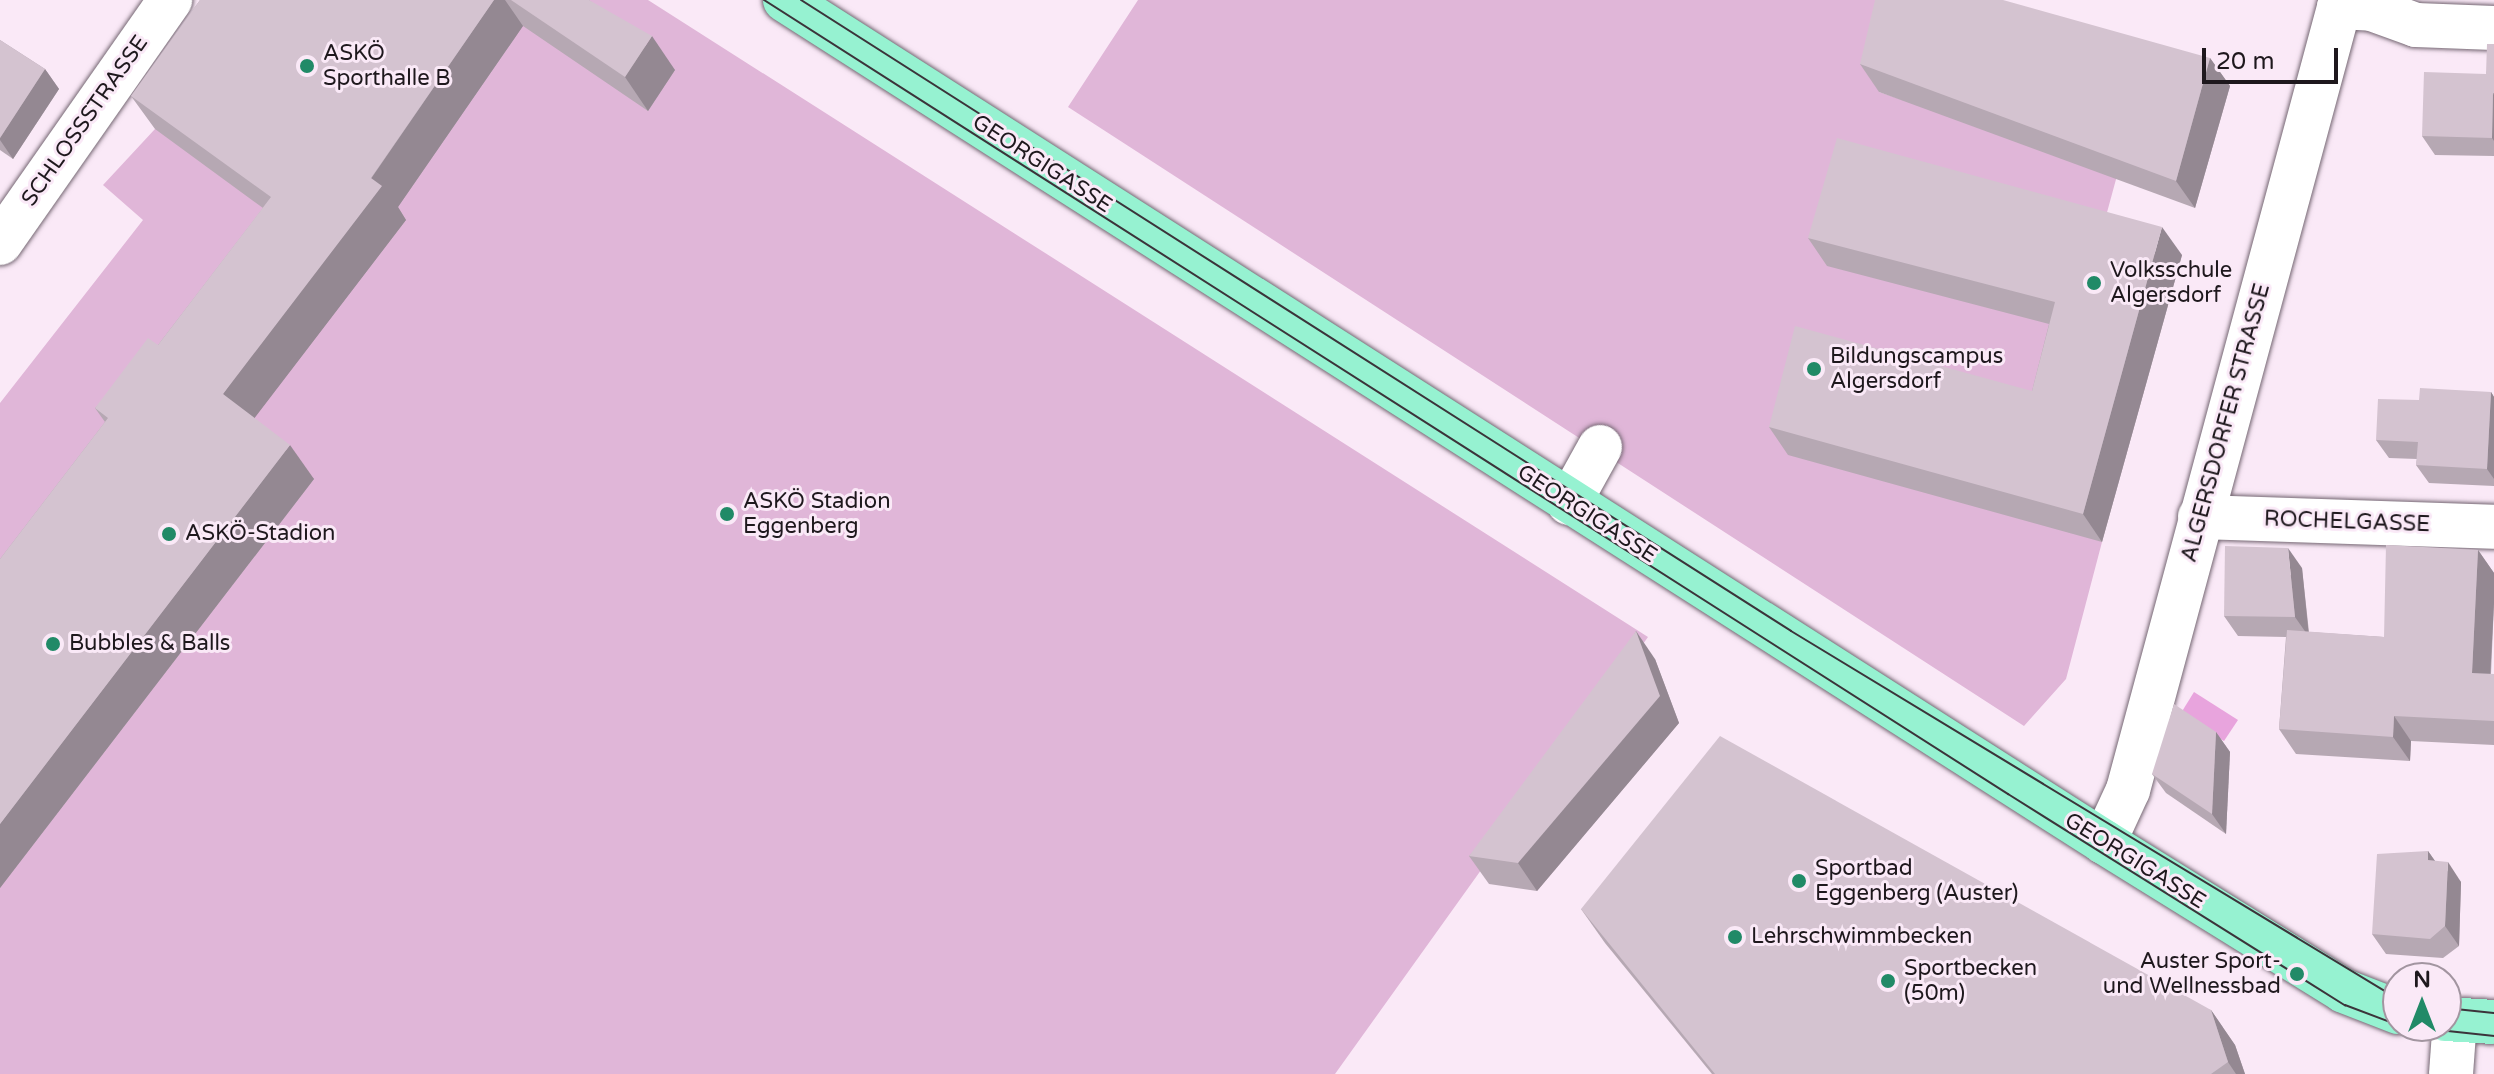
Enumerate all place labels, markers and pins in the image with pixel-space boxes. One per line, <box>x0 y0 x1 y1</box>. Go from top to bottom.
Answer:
place label: ASKÖ Sporthalle B <box>323 40 451 92</box>
marker: ASKÖ Sporthalle B <box>298 57 316 75</box>
place label: Volksschule Algersdorf <box>2110 257 2232 308</box>
marker: Volksschule Algersdorf <box>2085 274 2103 292</box>
place label: Bildungscampus Algersdorf <box>1830 343 2003 394</box>
marker: Bildungscampus Algersdorf <box>1805 360 1823 378</box>
place label: ASKÖ Stadion Eggenberg <box>743 488 891 540</box>
marker: ASKÖ Stadion Eggenberg <box>718 505 736 523</box>
place label: ASKÖ-Stadion <box>185 521 335 547</box>
marker: ASKÖ-Stadion <box>160 525 178 543</box>
place label: Bubbles & Balls <box>69 631 230 657</box>
marker: Bubbles & Balls <box>44 635 62 653</box>
place label: Sportbad Eggenberg (Auster) <box>1815 855 2018 906</box>
marker: Sportbad Eggenberg (Auster) <box>1790 872 1808 890</box>
place label: Lehrschwimmbecken <box>1751 924 1972 950</box>
marker: Lehrschwimmbecken <box>1726 928 1744 946</box>
place label: Auster Sport- und Wellnessbad <box>2103 948 2281 1000</box>
place label: Sportbecken (50m) <box>1904 955 2037 1006</box>
marker: Auster Sport- und Wellnessbad <box>2288 965 2306 983</box>
marker: Sportbecken (50m) <box>1879 972 1897 990</box>

